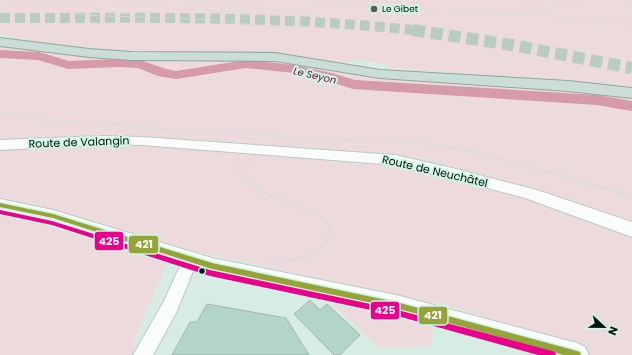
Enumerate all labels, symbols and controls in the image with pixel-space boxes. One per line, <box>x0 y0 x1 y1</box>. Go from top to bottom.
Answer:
place label: Le Gibet <box>382 3 418 15</box>
marker: Le Gibet <box>369 4 379 14</box>
water label: Le Seyon <box>292 63 338 88</box>
street label: Route de Valangin <box>28 132 130 152</box>
street label: Route de Neuchâtel <box>381 151 489 191</box>
line badge: 425 <box>94 231 124 251</box>
text: 425 <box>99 233 119 249</box>
line badge: 421 <box>128 235 159 254</box>
text: 421 <box>135 236 153 252</box>
unlabelled marker <box>197 266 207 276</box>
line badge: 425 <box>370 301 400 320</box>
text: 425 <box>375 302 395 318</box>
line badge: 421 <box>418 306 448 325</box>
text: 421 <box>424 307 442 323</box>
north arrow <box>584 307 624 347</box>
text: N <box>604 324 622 338</box>

